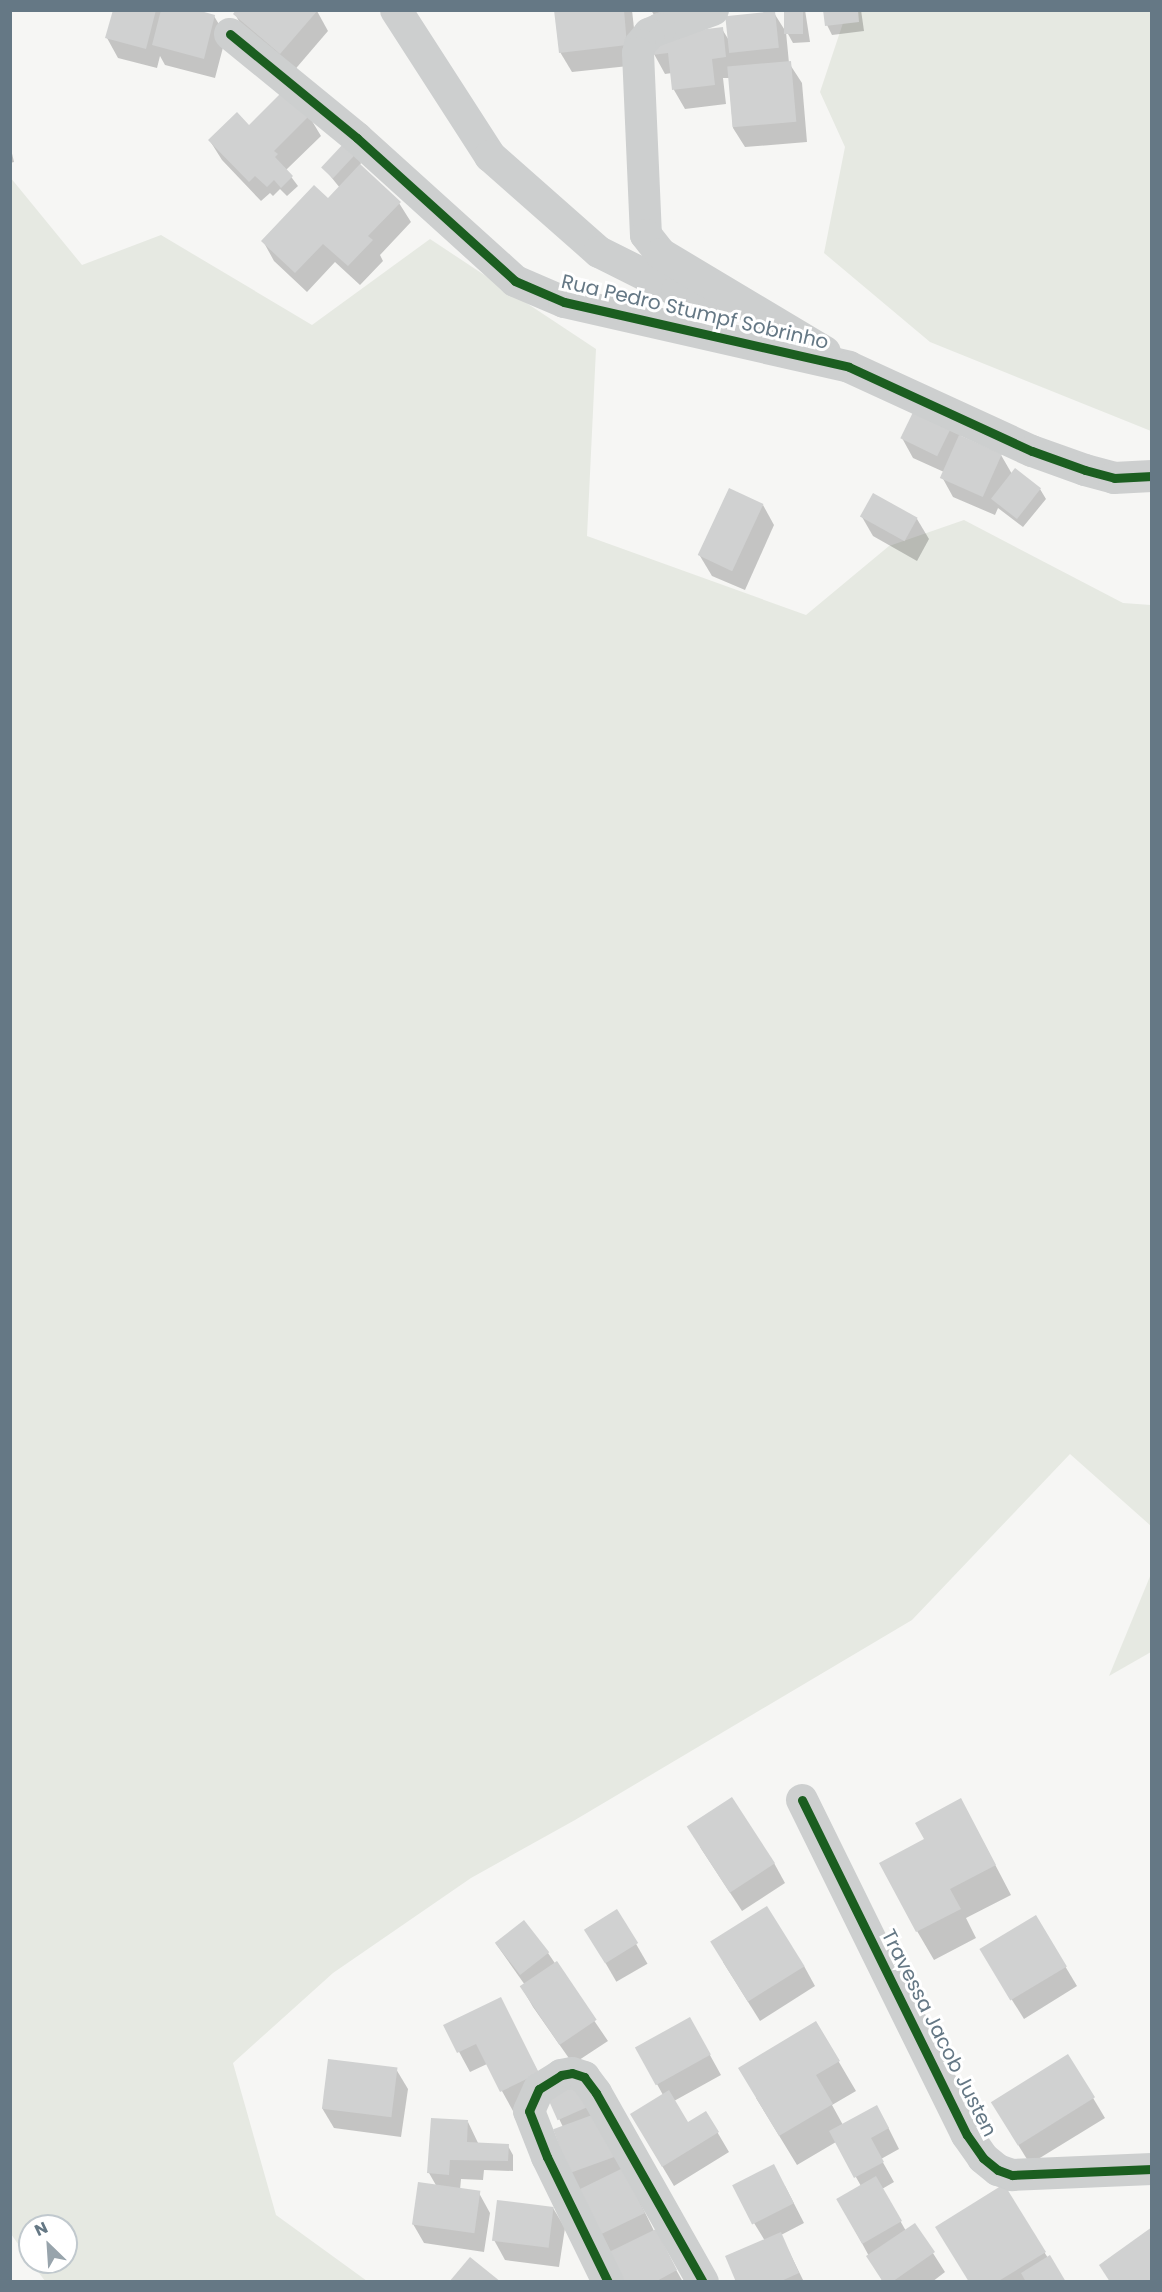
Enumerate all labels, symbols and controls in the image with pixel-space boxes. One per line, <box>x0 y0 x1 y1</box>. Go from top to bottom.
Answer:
street label: Rua Pedro Stumpf Sobrinho <box>559 270 831 354</box>
street label: Travessa Jacob Justen <box>876 1925 1002 2141</box>
north arrow <box>18 2214 78 2274</box>
text: N <box>31 2216 51 2242</box>

